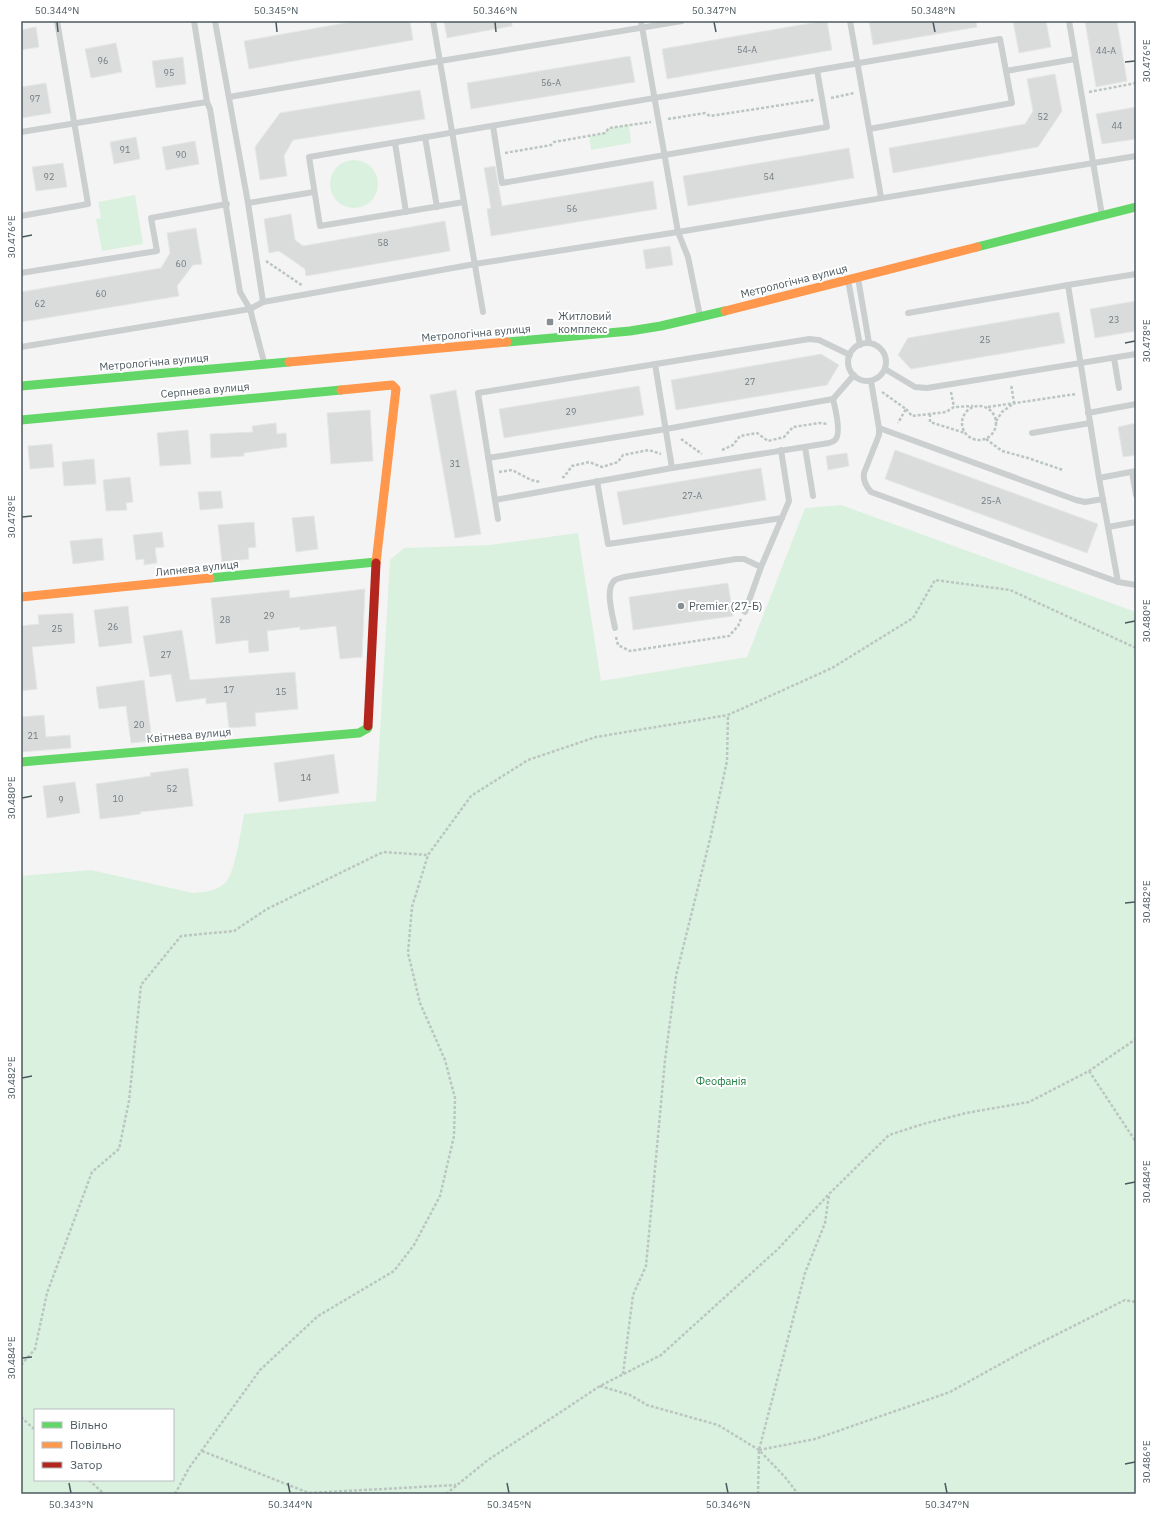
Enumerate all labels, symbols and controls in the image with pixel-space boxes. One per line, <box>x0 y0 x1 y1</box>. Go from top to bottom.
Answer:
text: 50.344°N <box>35 4 79 17</box>
text: 50.345°N <box>254 4 298 17</box>
text: 50.346°N <box>473 4 517 17</box>
text: 50.347°N <box>692 4 736 17</box>
text: 50.348°N <box>911 4 955 17</box>
text: 30.476°E <box>1140 39 1153 83</box>
house number: 54-А <box>737 44 757 55</box>
house number: 44-А <box>1096 45 1116 56</box>
house number: 96 <box>98 55 108 66</box>
house number: 95 <box>164 67 174 78</box>
house number: 56-А <box>541 77 561 88</box>
house number: 97 <box>30 93 40 104</box>
house number: 52 <box>1038 111 1048 122</box>
house number: 44 <box>1112 120 1122 131</box>
house number: 91 <box>120 144 130 155</box>
house number: 90 <box>176 149 186 160</box>
house number: 92 <box>44 171 54 182</box>
house number: 54 <box>764 171 774 182</box>
house number: 56 <box>567 203 577 214</box>
text: 30.476°E <box>5 215 18 259</box>
house number: 58 <box>378 237 388 248</box>
house number: 60 <box>176 258 186 269</box>
street label: Метрологічна вулиця <box>739 261 849 301</box>
house number: 60 <box>96 288 106 299</box>
house number: 62 <box>35 298 45 309</box>
place label: Житловий комплекс <box>558 309 611 336</box>
house number: 23 <box>1109 314 1119 325</box>
marker: Житловий комплекс <box>545 317 555 327</box>
text: 30.478°E <box>1140 319 1153 363</box>
street label: Метрологічна вулиця <box>421 321 531 345</box>
house number: 25 <box>980 334 990 345</box>
street label: Метрологічна вулиця <box>99 350 209 374</box>
house number: 27 <box>745 376 755 387</box>
street label: Серпнева вулиця <box>160 379 250 401</box>
house number: 29 <box>566 406 576 417</box>
house number: 31 <box>450 458 460 469</box>
house number: 27-А <box>682 490 702 501</box>
text: 30.478°E <box>5 495 18 539</box>
house number: 25-А <box>981 495 1001 506</box>
street label: Липнева вулиця <box>155 557 239 579</box>
place label: Premier (27-Б) <box>689 599 763 613</box>
text: 30.480°E <box>1140 599 1153 643</box>
marker: Premier (27-Б) <box>676 601 686 611</box>
house number: 29 <box>264 610 274 621</box>
house number: 28 <box>220 614 230 625</box>
house number: 26 <box>108 621 118 632</box>
house number: 25 <box>52 623 62 634</box>
house number: 27 <box>161 649 171 660</box>
house number: 17 <box>224 684 234 695</box>
house number: 15 <box>276 686 286 697</box>
house number: 20 <box>134 719 144 730</box>
street label: Квітнева вулиця <box>146 724 232 746</box>
house number: 21 <box>28 730 38 741</box>
house number: 14 <box>301 772 311 783</box>
text: 30.480°E <box>5 776 18 820</box>
house number: 52 <box>167 783 177 794</box>
house number: 10 <box>113 793 123 804</box>
house number: 9 <box>58 794 64 805</box>
text: 30.482°E <box>1140 880 1153 924</box>
text: 30.482°E <box>5 1056 18 1100</box>
park label: Феофанія <box>696 1074 746 1088</box>
text: 30.484°E <box>1140 1160 1153 1204</box>
text: 30.484°E <box>5 1336 18 1380</box>
legend <box>34 1409 174 1481</box>
text: Вільно <box>70 1417 108 1432</box>
text: Повільно <box>70 1437 122 1452</box>
text: 30.486°E <box>1140 1440 1153 1484</box>
text: Затор <box>70 1457 103 1472</box>
text: 50.343°N <box>49 1498 93 1511</box>
text: 50.344°N <box>268 1498 312 1511</box>
text: 50.345°N <box>487 1498 531 1511</box>
text: 50.346°N <box>706 1498 750 1511</box>
text: 50.347°N <box>925 1498 969 1511</box>

